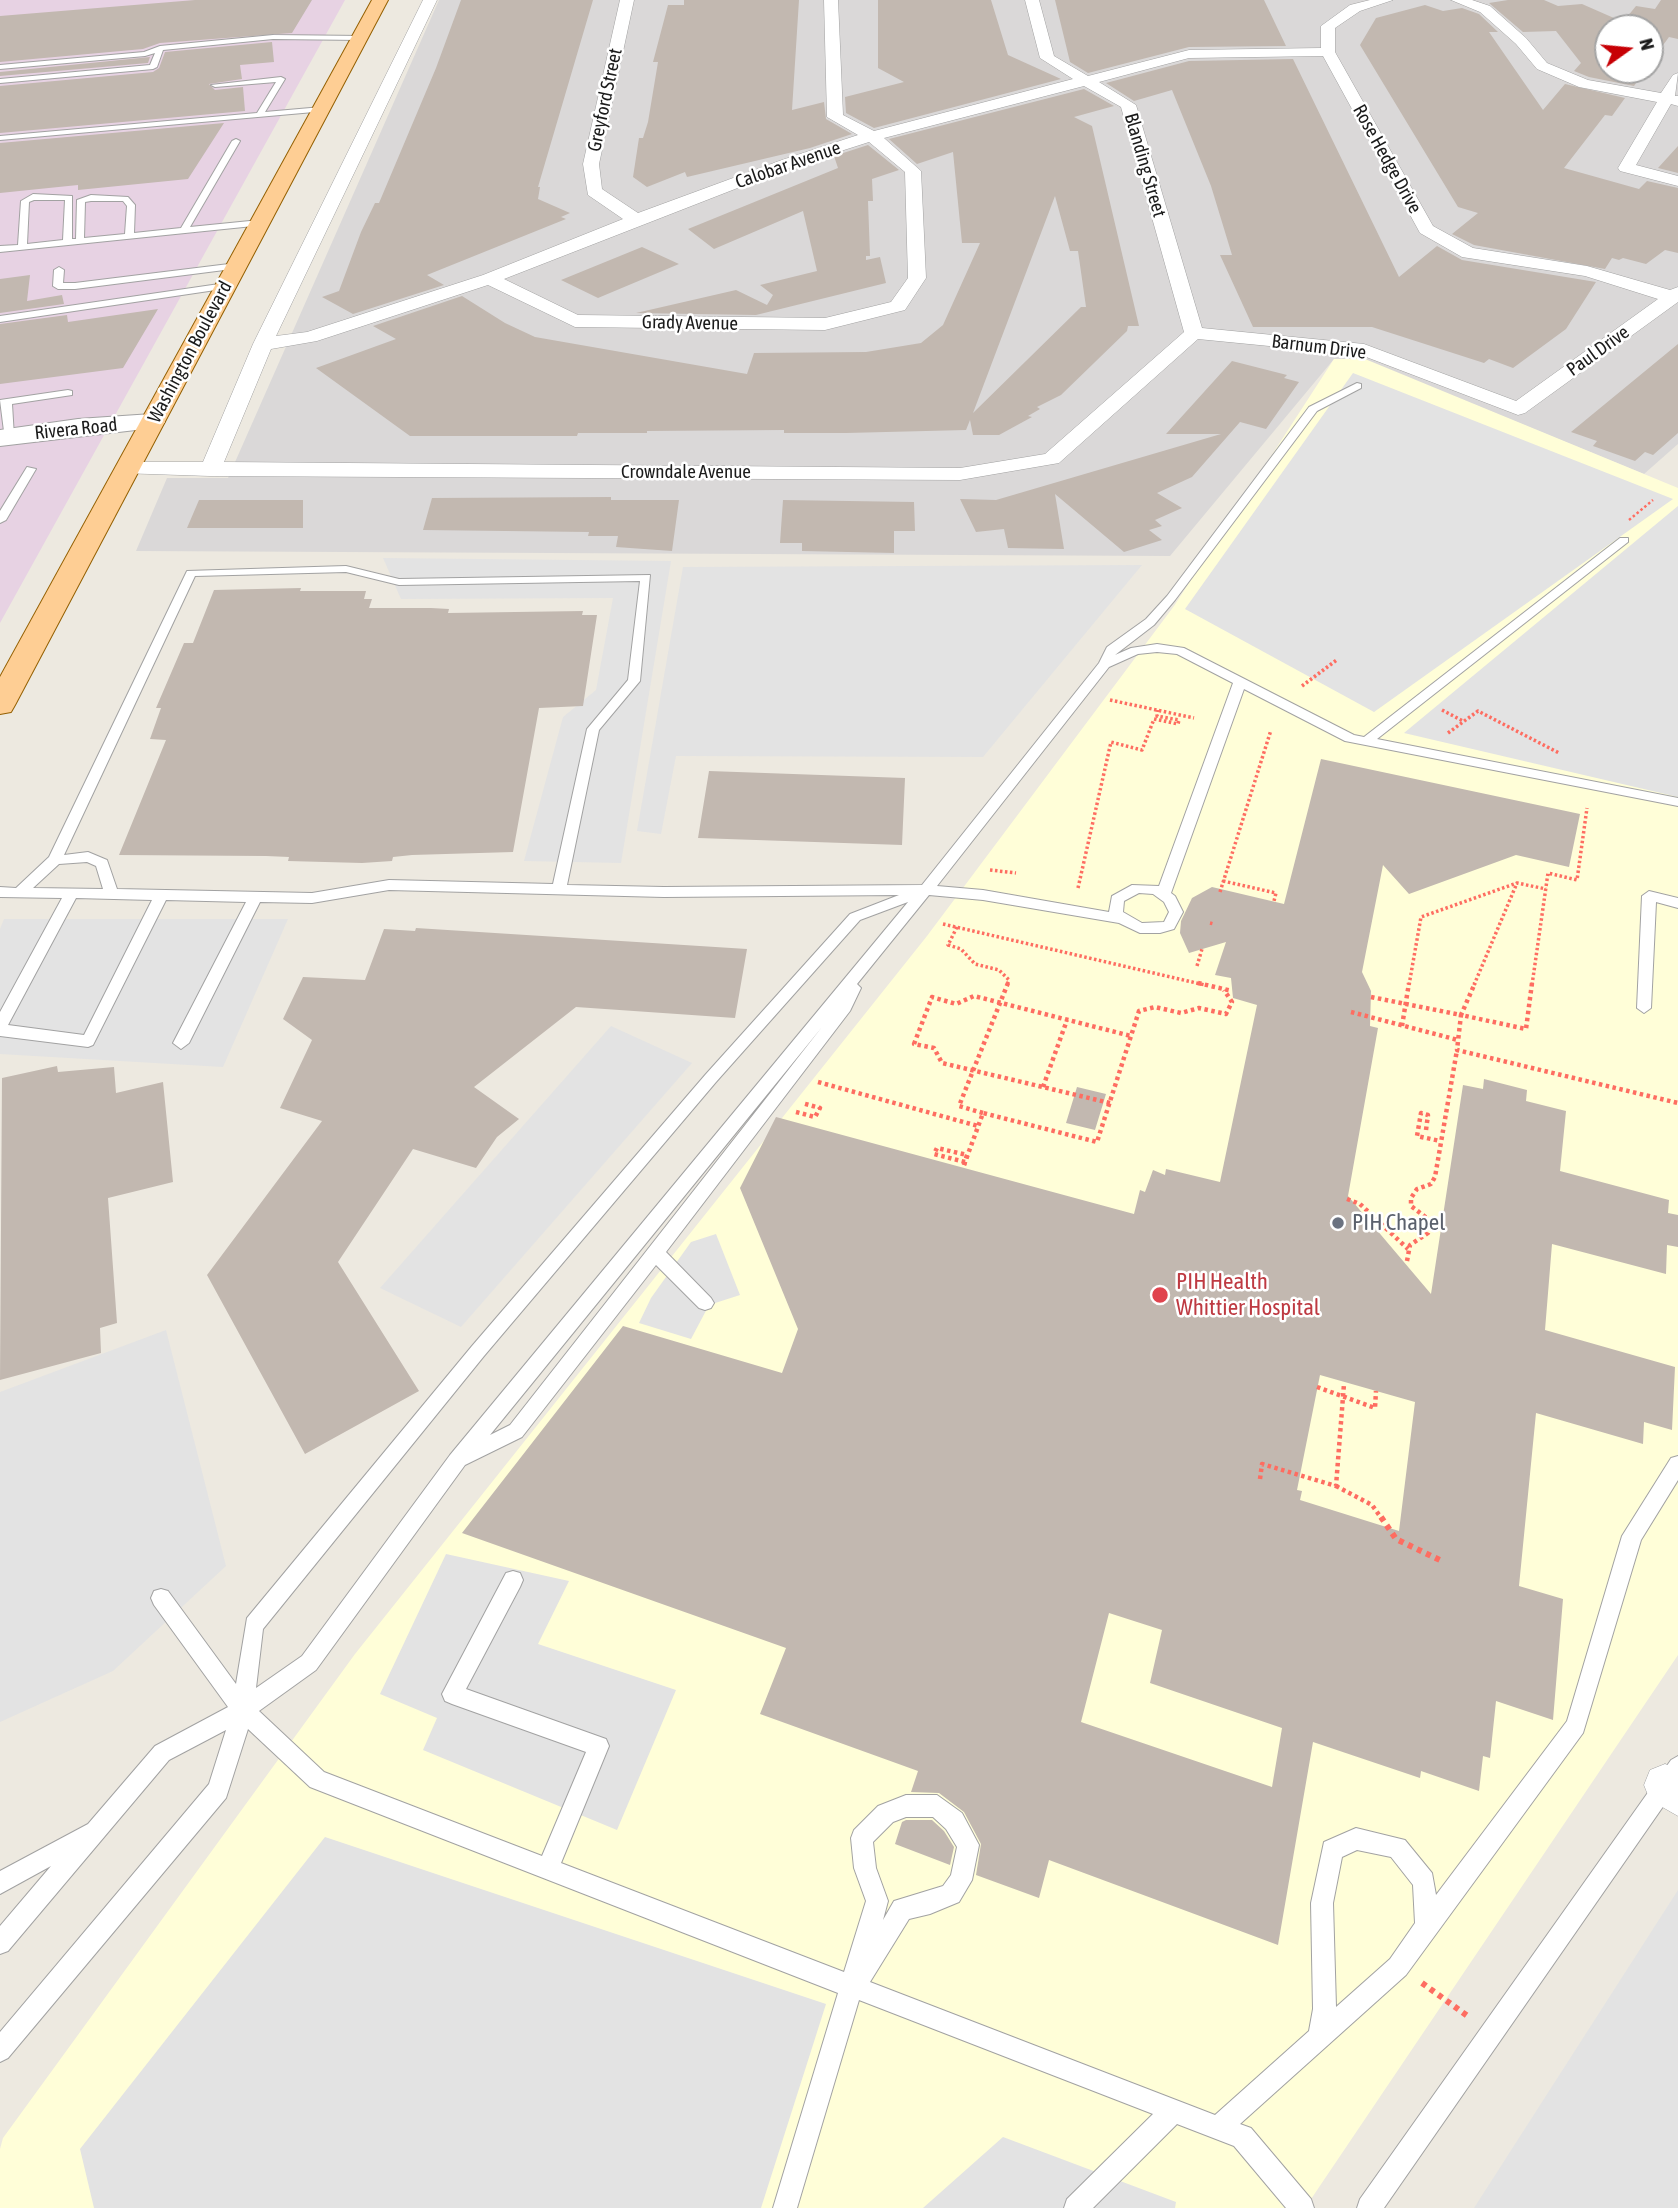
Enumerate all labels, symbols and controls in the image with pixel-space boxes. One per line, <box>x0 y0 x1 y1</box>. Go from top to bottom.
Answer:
north arrow <box>1594 14 1664 84</box>
text: N <box>1635 36 1659 52</box>
street label: Greyford Street <box>583 46 627 154</box>
street label: Rose Hedge Drive <box>1348 101 1426 217</box>
street label: Blanding Street <box>1119 110 1171 220</box>
street label: Calobar Avenue <box>732 136 844 194</box>
street label: Washington Boulevard <box>143 277 237 427</box>
street label: Grady Avenue <box>642 311 738 335</box>
street label: Paul Drive <box>1562 321 1634 381</box>
street label: Barnum Drive <box>1270 330 1368 364</box>
street label: Rivera Road <box>34 413 118 445</box>
street label: Crowndale Avenue <box>621 461 751 483</box>
place label: PIH Chapel <box>1352 1209 1445 1237</box>
marker: PIH Chapel <box>1330 1215 1346 1231</box>
place label: PIH Health Whittier Hospital <box>1176 1268 1320 1322</box>
marker: PIH Health Whittier Hospital <box>1150 1285 1170 1305</box>

